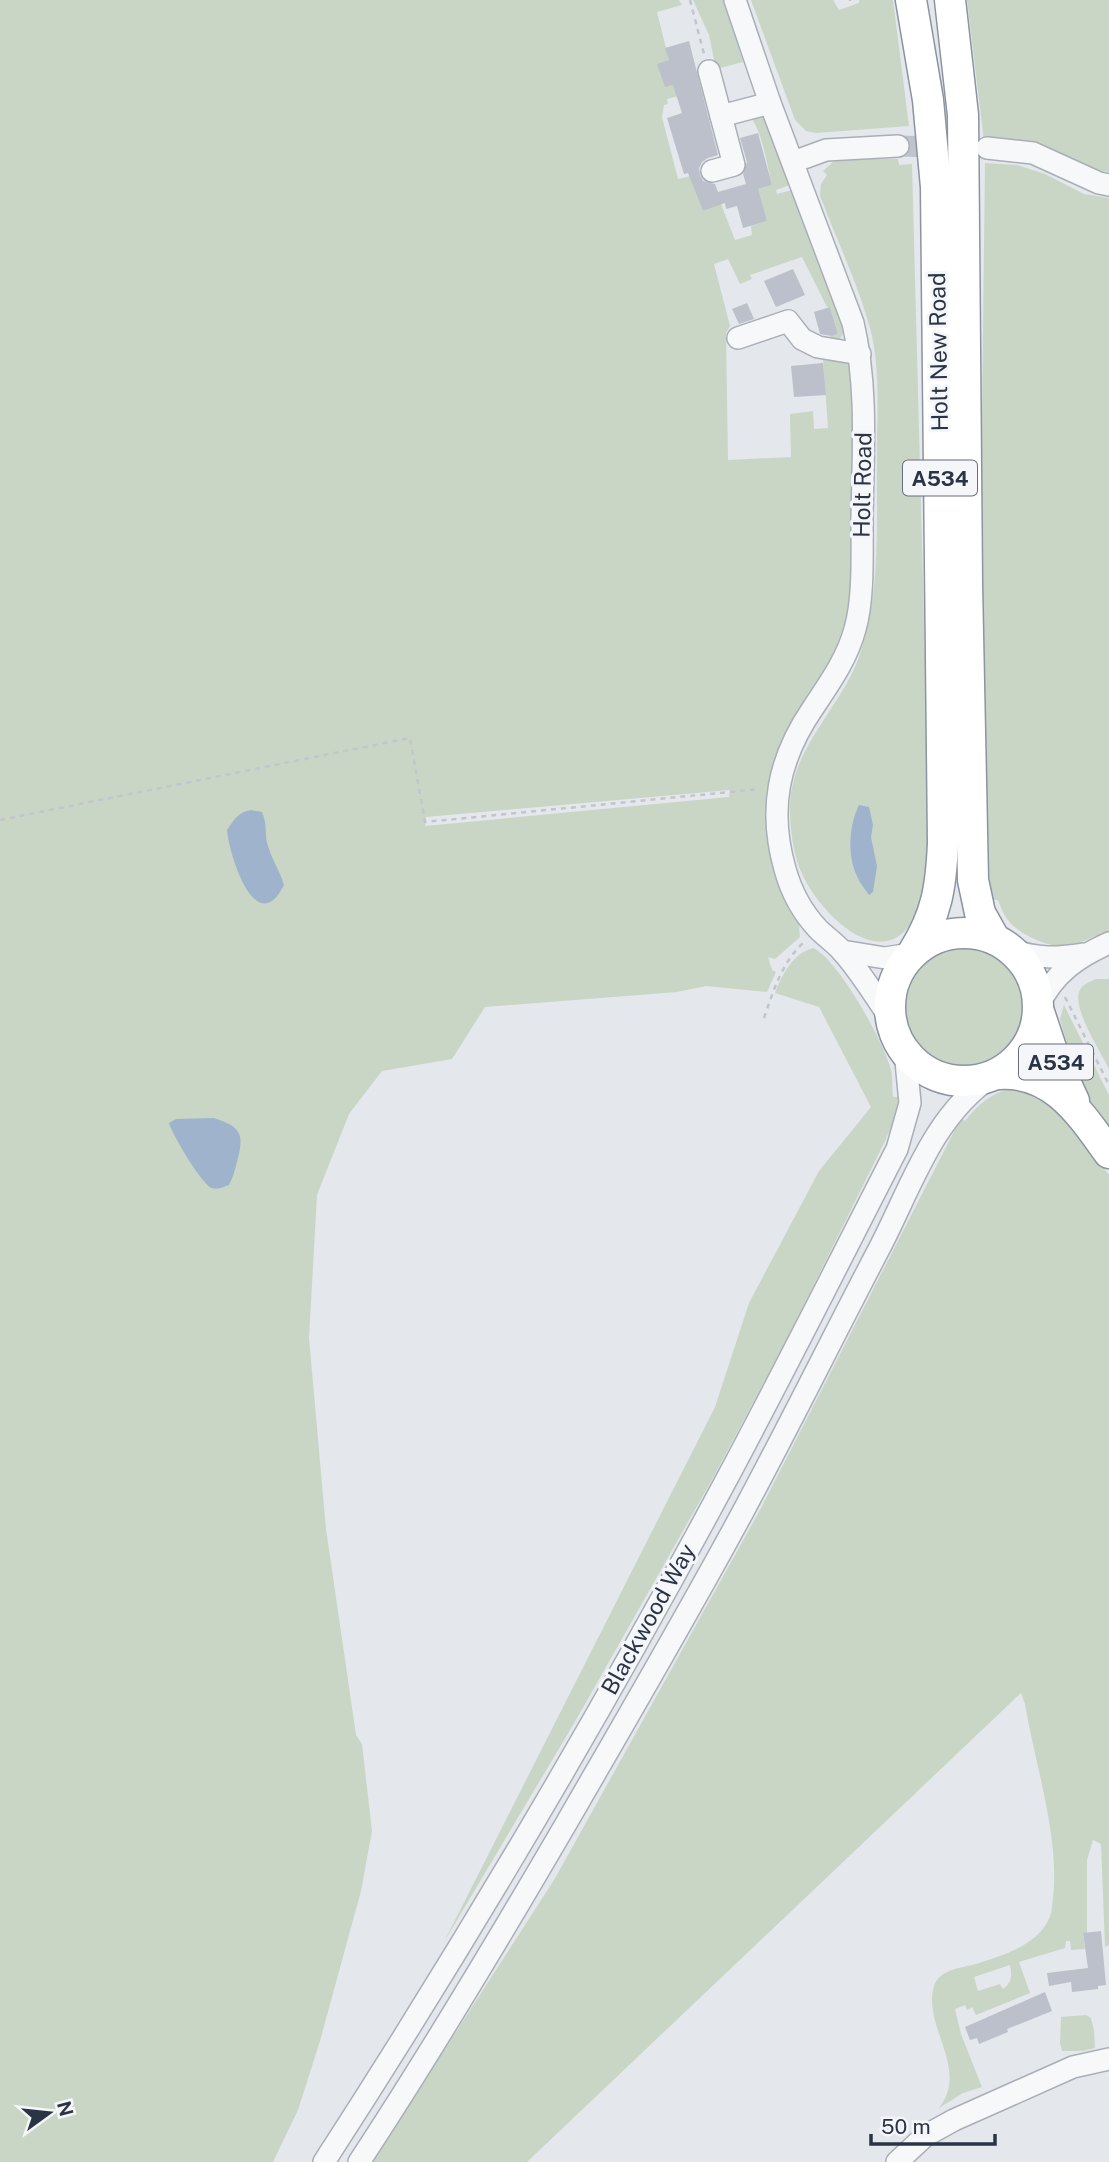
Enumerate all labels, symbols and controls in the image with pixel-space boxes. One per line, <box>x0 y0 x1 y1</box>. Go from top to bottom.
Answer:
street label: Holt New Road <box>923 272 953 432</box>
street label: Holt Road <box>848 432 876 538</box>
road number: A534 <box>903 461 977 496</box>
road number: A534 <box>1019 1044 1093 1080</box>
street label: Blackwood Way <box>595 1539 701 1699</box>
north arrow <box>14 2078 84 2148</box>
text: N <box>53 2099 78 2119</box>
scale bar <box>871 2102 995 2146</box>
text: 50 m <box>881 2114 931 2139</box>

